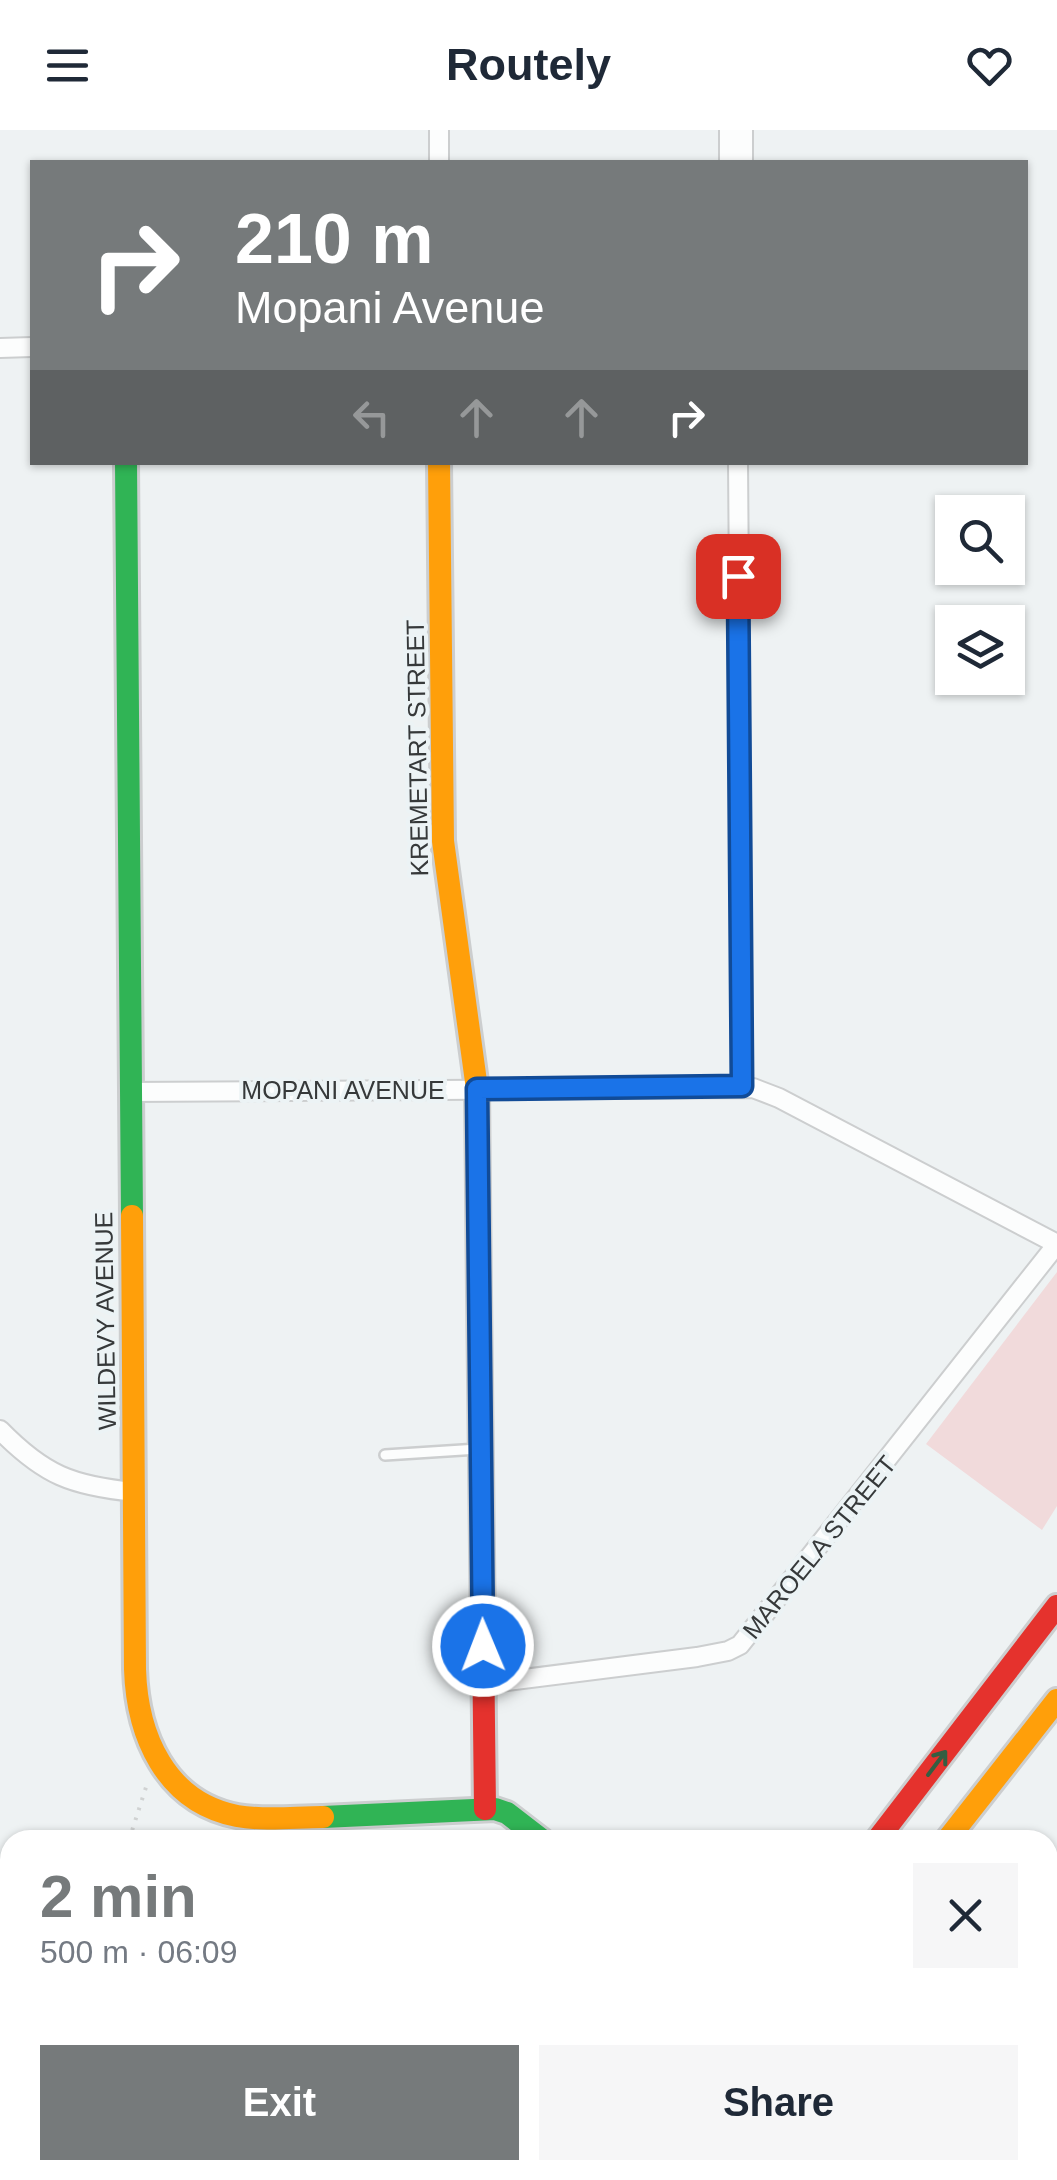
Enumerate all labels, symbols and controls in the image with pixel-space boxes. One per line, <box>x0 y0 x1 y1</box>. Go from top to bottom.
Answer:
icon: menu <box>40 38 95 93</box>
icon: heart <box>962 38 1017 93</box>
text: Routely <box>446 39 611 90</box>
icon: right <box>70 200 200 330</box>
text: 210 m <box>235 200 433 278</box>
text: Mopani Avenue <box>235 282 544 333</box>
icon: left <box>344 390 399 445</box>
icon: ahead <box>449 390 504 445</box>
icon: ahead <box>554 390 609 445</box>
icon: right <box>659 390 714 445</box>
map controls <box>935 495 1025 695</box>
button: search <box>935 495 1025 585</box>
pin <box>696 534 781 619</box>
icon: arrive <box>711 549 766 604</box>
button: layers <box>935 605 1025 695</box>
street label: KREMETART STREET <box>401 619 433 877</box>
street label: MOPANI AVENUE <box>241 1076 445 1104</box>
street label: WILDEVY AVENUE <box>89 1211 121 1431</box>
street label: MAROELA STREET <box>737 1450 901 1644</box>
position arrow <box>431 1594 535 1698</box>
one-way arrow <box>925 1750 947 1776</box>
text: 2 min <box>40 1863 197 1930</box>
button: close <box>913 1863 1018 1968</box>
text: 500 m · 06:09 <box>40 1934 237 1970</box>
button: Exit <box>40 2045 519 2160</box>
button: Share <box>539 2045 1018 2160</box>

